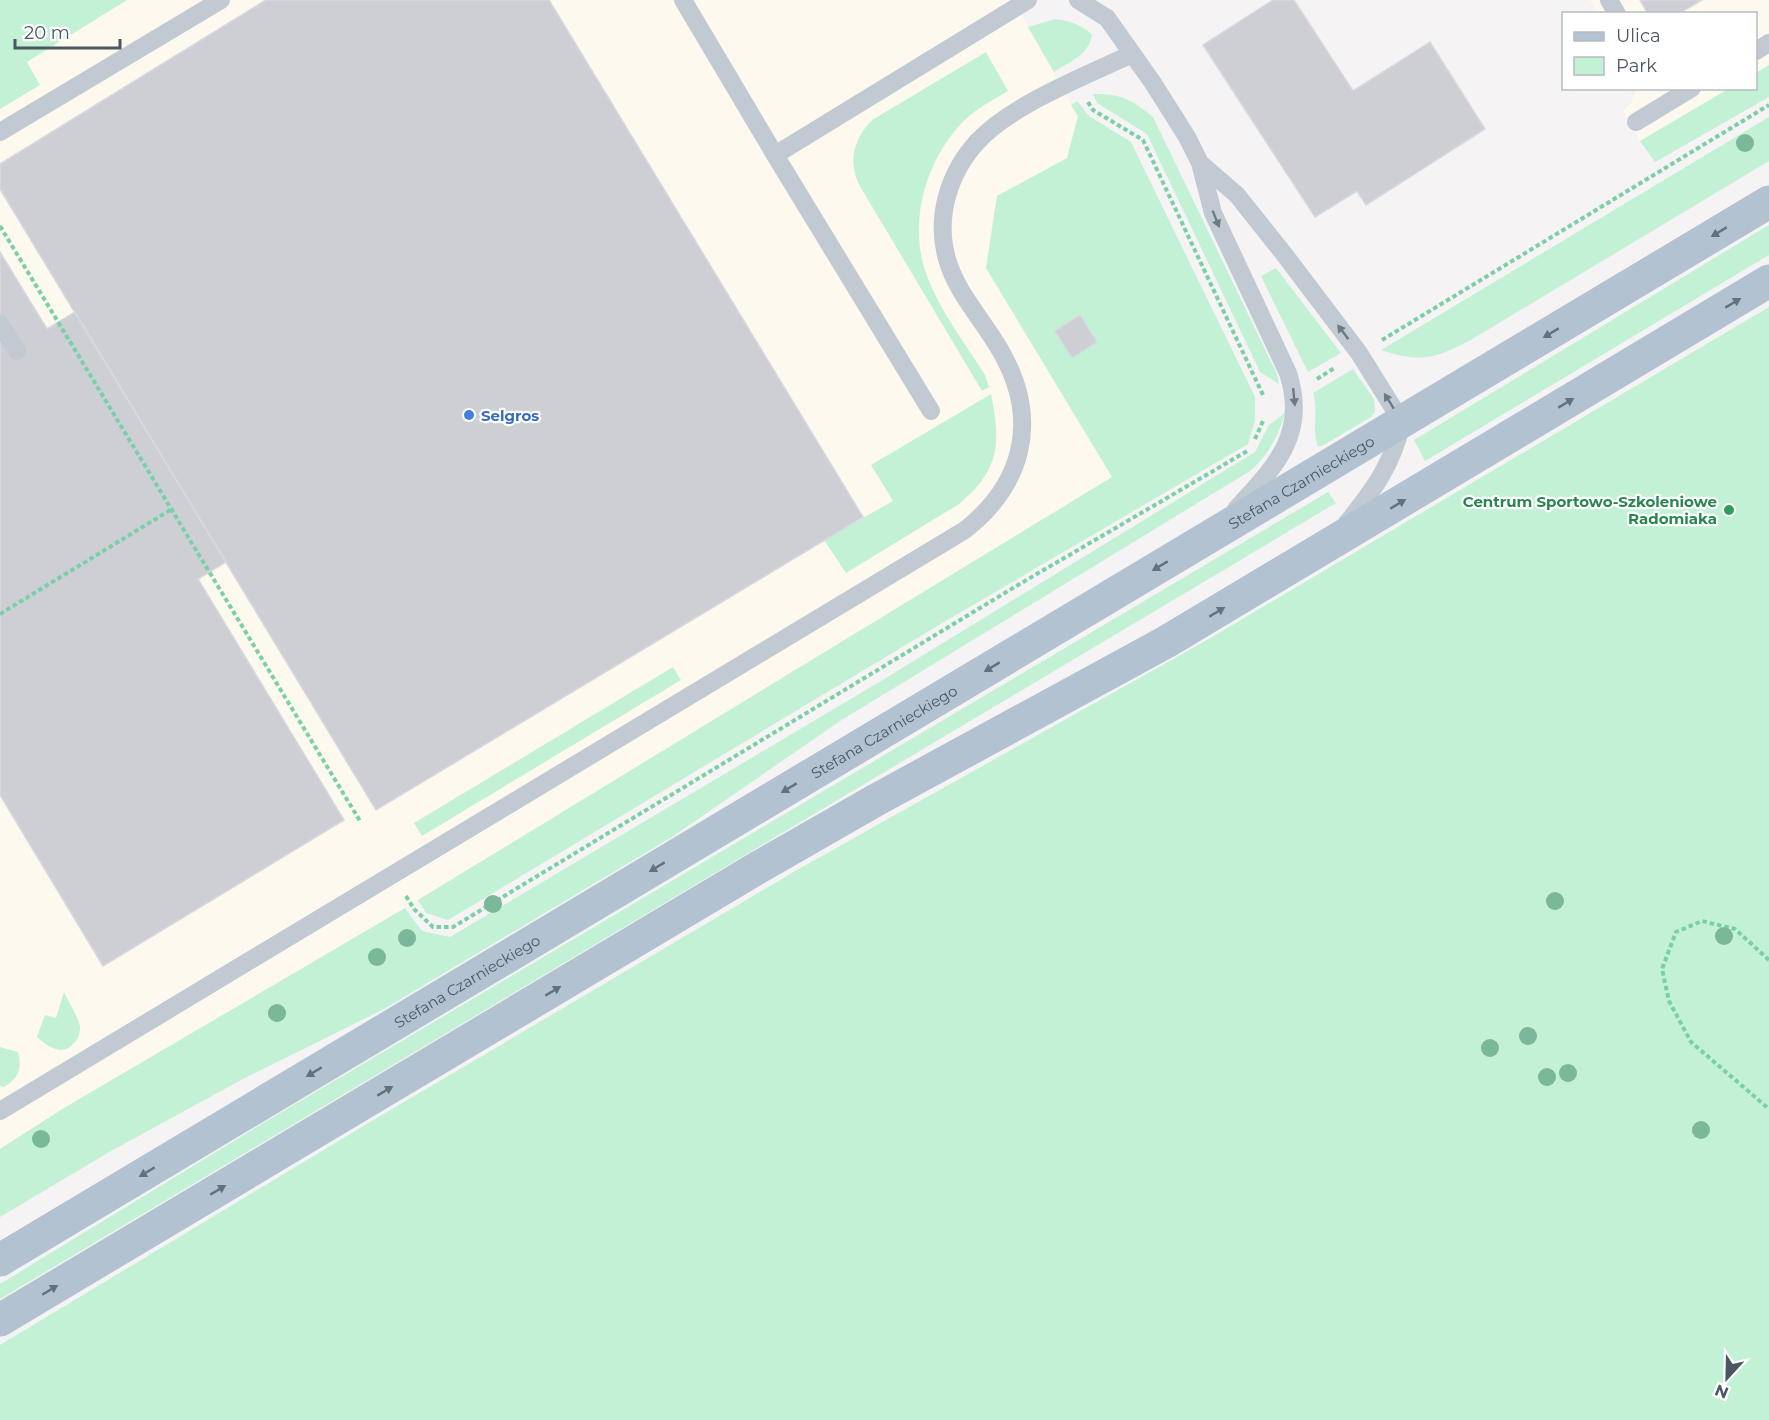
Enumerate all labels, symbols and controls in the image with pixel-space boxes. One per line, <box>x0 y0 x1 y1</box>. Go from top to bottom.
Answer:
scale bar <box>15 12 120 50</box>
legend <box>1562 12 1757 90</box>
text: 20 m <box>24 22 70 44</box>
text: Ulica <box>1616 25 1661 47</box>
text: Park <box>1616 55 1657 77</box>
one-way arrow <box>1212 210 1221 228</box>
one-way arrow <box>1711 227 1727 238</box>
one-way arrow <box>1725 297 1741 308</box>
one-way arrow <box>1337 324 1349 340</box>
one-way arrow <box>1543 327 1559 338</box>
one-way arrow <box>1289 388 1299 407</box>
one-way arrow <box>1384 393 1395 409</box>
one-way arrow <box>1558 398 1574 409</box>
place label: Selgros <box>481 406 539 425</box>
marker: Selgros <box>462 408 476 422</box>
street label: Stefana Czarnieckiego <box>1225 431 1378 533</box>
place label: Centrum Sportowo-Szkoleniowe Radomiaka <box>1463 492 1717 528</box>
one-way arrow <box>1390 498 1406 509</box>
marker: Centrum Sportowo-Szkoleniowe Radomiaka <box>1722 503 1736 517</box>
one-way arrow <box>1152 561 1168 572</box>
one-way arrow <box>1209 606 1225 617</box>
one-way arrow <box>984 661 1000 672</box>
street label: Stefana Czarnieckiego <box>807 680 961 782</box>
one-way arrow <box>781 783 797 794</box>
one-way arrow <box>649 862 666 872</box>
street label: Stefana Czarnieckiego <box>390 930 543 1032</box>
one-way arrow <box>545 985 561 996</box>
one-way arrow <box>306 1066 322 1077</box>
one-way arrow <box>377 1085 393 1096</box>
one-way arrow <box>138 1167 155 1177</box>
one-way arrow <box>210 1185 226 1196</box>
one-way arrow <box>42 1285 59 1295</box>
north arrow <box>1697 1348 1757 1408</box>
text: N <box>1712 1380 1731 1403</box>

